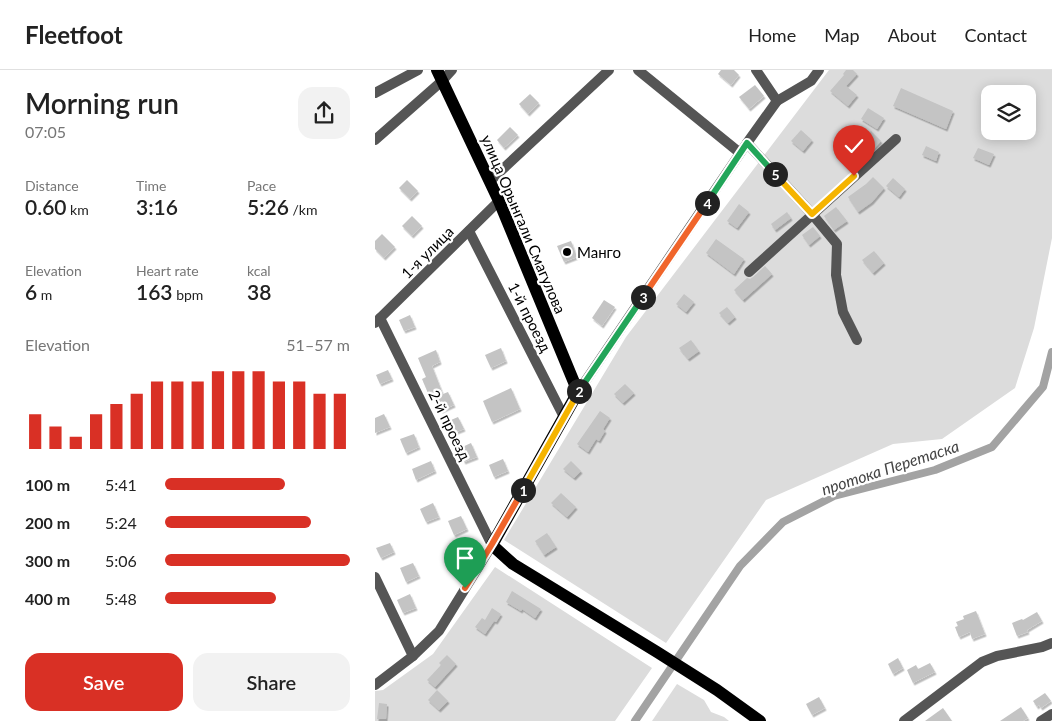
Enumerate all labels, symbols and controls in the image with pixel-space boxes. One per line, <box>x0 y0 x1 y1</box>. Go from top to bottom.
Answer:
text: Fleetfoot <box>25 20 123 49</box>
text: Home <box>748 24 796 46</box>
text: Map <box>824 24 860 46</box>
text: About <box>888 24 937 46</box>
text: Contact <box>965 24 1027 46</box>
map controls <box>981 85 1036 140</box>
button: layers <box>981 85 1036 140</box>
text: Morning run <box>25 86 179 120</box>
button: share <box>298 87 350 139</box>
text: 07:05 <box>25 122 66 141</box>
pin <box>833 125 875 176</box>
street label: улица Орынгали Смагулова <box>478 132 570 316</box>
icon: check <box>840 132 868 160</box>
pin: 5 <box>763 162 787 186</box>
text: 5 <box>771 166 780 183</box>
text: Distance <box>25 177 79 194</box>
text: Time <box>136 177 167 194</box>
text: Pace <box>247 177 276 194</box>
pin: 4 <box>695 190 719 216</box>
text: 0.60 <box>25 194 67 219</box>
text: 3:16 <box>136 194 178 219</box>
text: 5:26 <box>247 194 289 219</box>
text: 4 <box>703 195 712 212</box>
text: km <box>67 201 89 218</box>
text: /km <box>289 201 317 218</box>
street label: 1-я улица <box>397 222 457 282</box>
place label: Манго <box>577 243 621 261</box>
marker: Манго <box>561 246 573 258</box>
text: Elevation <box>25 262 82 279</box>
text: Heart rate <box>136 262 199 279</box>
text: kcal <box>247 262 271 279</box>
text: 6 <box>25 279 37 304</box>
text: 163 <box>136 279 173 304</box>
text: 38 <box>247 279 271 304</box>
street label: 1-й проезд <box>505 279 555 355</box>
pin: 3 <box>631 284 655 310</box>
text: m <box>37 286 52 303</box>
text: bpm <box>173 286 203 303</box>
text: 3 <box>639 289 648 306</box>
text: Elevation <box>25 335 90 354</box>
text: 51–57 m <box>286 335 350 354</box>
pin: 2 <box>567 378 591 404</box>
text: 2 <box>575 383 584 400</box>
street label: 2-й проезд <box>425 387 475 463</box>
water label: протока Перетаска <box>819 436 961 498</box>
text: 100 m <box>25 475 70 494</box>
text: 5:41 <box>105 475 137 494</box>
pin: 1 <box>511 478 535 502</box>
text: 1 <box>519 482 528 499</box>
text: 200 m <box>25 513 70 532</box>
text: 5:24 <box>105 513 137 532</box>
pin <box>444 537 486 588</box>
icon: arrive <box>451 544 479 572</box>
text: 300 m <box>25 551 70 570</box>
text: 5:06 <box>105 551 137 570</box>
text: 400 m <box>25 589 70 608</box>
text: 5:48 <box>105 589 137 608</box>
button: Save <box>25 653 183 711</box>
button: Share <box>193 653 350 711</box>

